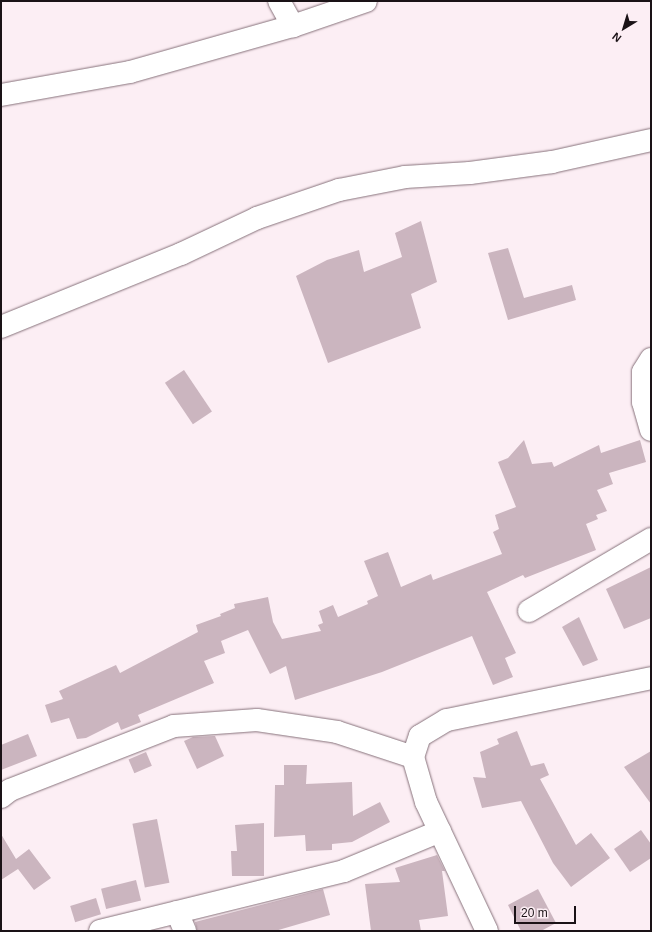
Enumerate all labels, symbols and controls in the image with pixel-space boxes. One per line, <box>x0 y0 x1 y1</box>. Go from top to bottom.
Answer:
north arrow <box>604 8 644 48</box>
text: N <box>610 30 623 45</box>
scale bar <box>516 898 578 924</box>
text: 20 m <box>521 906 548 920</box>

